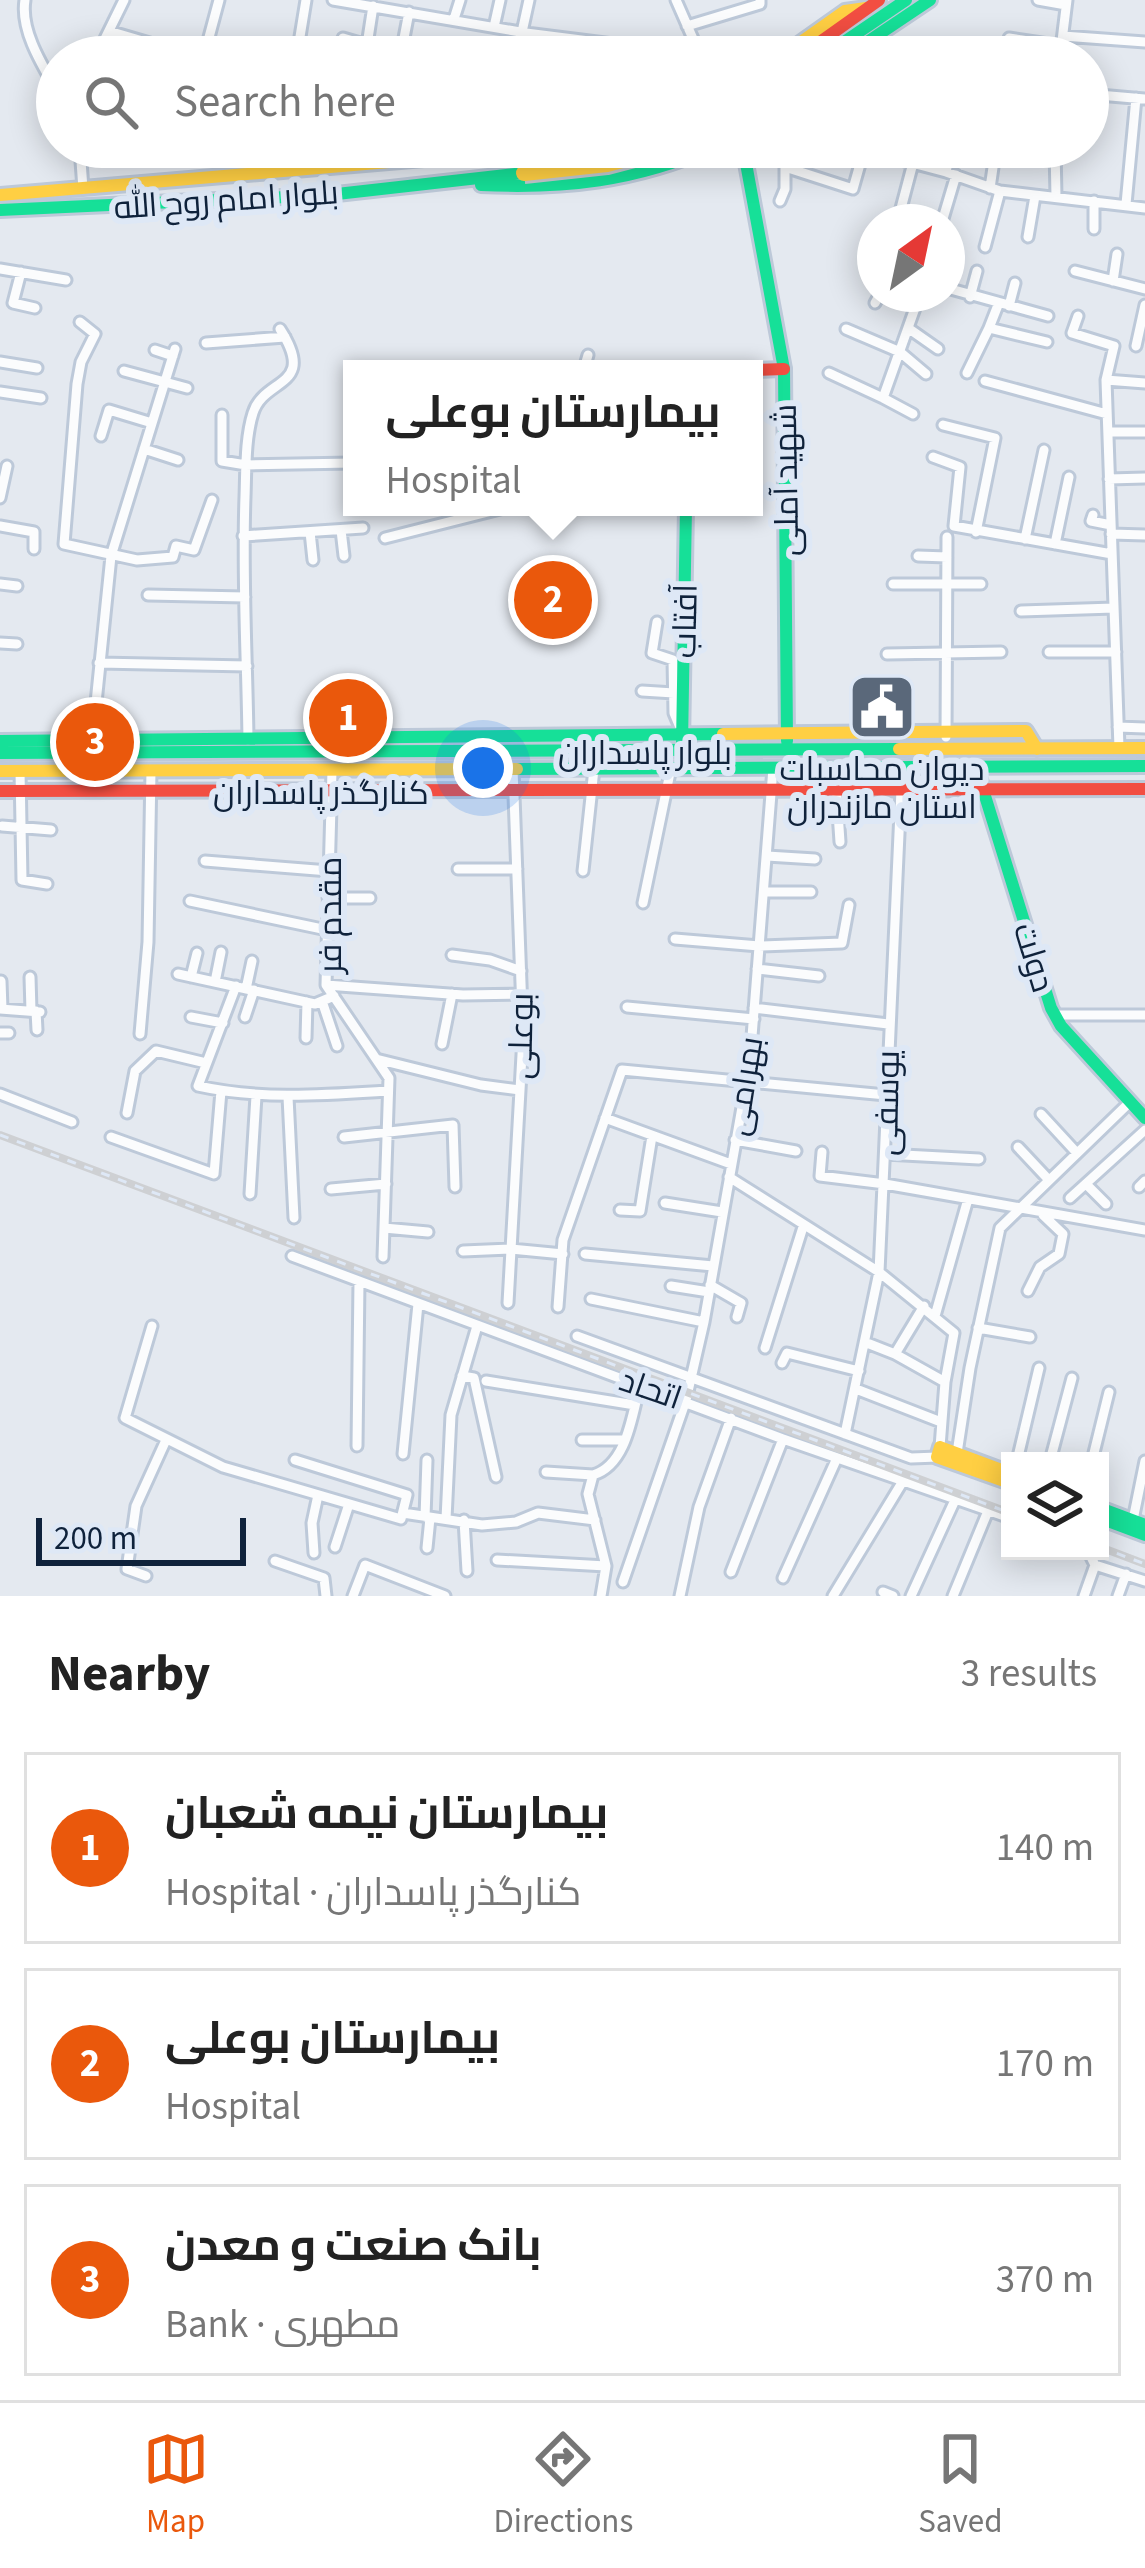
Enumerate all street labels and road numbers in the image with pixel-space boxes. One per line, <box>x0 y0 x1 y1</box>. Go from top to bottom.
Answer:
street label: بلوار امام روح الله <box>112 169 340 232</box>
street label: شهید آملی <box>762 403 811 557</box>
street label: آفتاب <box>661 583 710 659</box>
street label: بلوار پاسداران <box>558 730 732 777</box>
street label: کنارگذر پاسداران <box>213 770 429 817</box>
street label: مقدم فر <box>307 856 354 976</box>
street label: دولت <box>1001 917 1066 998</box>
street label: بوعلی <box>497 992 546 1080</box>
street label: بهرامی <box>713 1033 775 1139</box>
street label: یوسفی <box>863 1050 912 1156</box>
street label: اتحاد <box>613 1357 688 1422</box>

